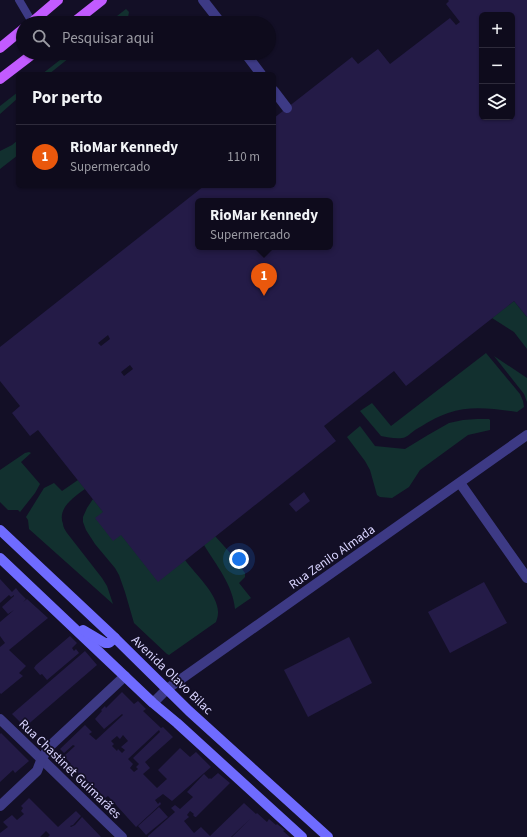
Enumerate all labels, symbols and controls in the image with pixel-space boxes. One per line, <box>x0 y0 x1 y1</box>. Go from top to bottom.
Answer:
map controls <box>479 12 515 120</box>
button: + <box>479 12 515 48</box>
search box <box>16 16 276 60</box>
icon: search <box>30 27 52 49</box>
text: Pesquisar aqui <box>62 28 154 49</box>
button: − <box>479 48 515 84</box>
button: layers <box>479 84 515 120</box>
text: Por perto <box>32 86 102 110</box>
text: RioMar Kennedy <box>70 137 178 158</box>
text: 1 <box>42 148 48 166</box>
text: 110 m <box>227 148 260 166</box>
text: Supermercado <box>70 158 150 176</box>
popup <box>195 198 333 250</box>
text: RioMar Kennedy <box>210 205 318 226</box>
text: Supermercado <box>210 226 290 244</box>
pin: 1 <box>251 263 277 296</box>
street label: Rua Zenilo Almada <box>285 521 379 593</box>
your location <box>229 549 249 569</box>
street label: Avenida Olavo Bilac <box>127 631 217 719</box>
street label: Rua Chastinet Guimarães <box>15 715 126 823</box>

